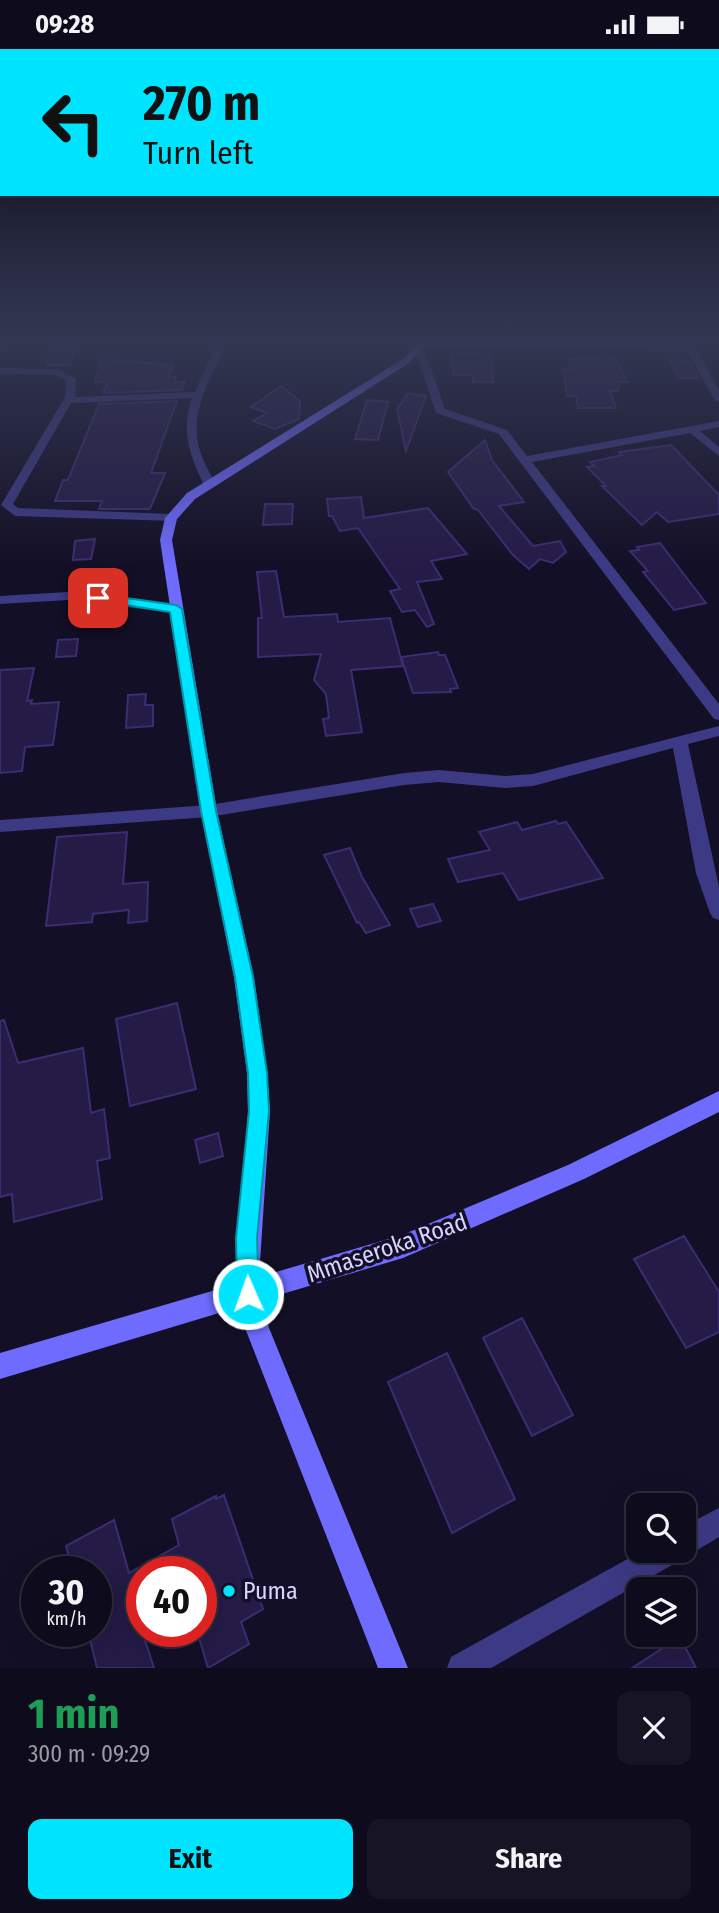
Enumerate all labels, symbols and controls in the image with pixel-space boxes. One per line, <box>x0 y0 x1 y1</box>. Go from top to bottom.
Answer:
text: 09:28 <box>35 9 94 40</box>
text: 270 m <box>143 74 260 133</box>
icon: left <box>28 77 119 168</box>
text: Turn left <box>143 134 253 172</box>
pin <box>68 568 128 628</box>
icon: arrive <box>79 579 117 617</box>
street label: Mmaseroka Road <box>303 1207 471 1289</box>
position arrow <box>211 1257 285 1331</box>
map controls <box>626 1493 696 1647</box>
button: search <box>626 1493 696 1563</box>
speed limit sign: 40 <box>126 1556 217 1647</box>
text: 30 <box>49 1571 84 1613</box>
place label: Puma <box>243 1577 298 1605</box>
button: layers <box>626 1577 696 1647</box>
marker: Puma <box>221 1583 237 1599</box>
text: km/h <box>46 1608 87 1630</box>
text: 1 min <box>28 1689 119 1739</box>
button: close <box>617 1691 691 1765</box>
text: 300 m · 09:29 <box>28 1740 150 1768</box>
button: Exit <box>28 1819 353 1899</box>
button: Share <box>367 1819 691 1899</box>

